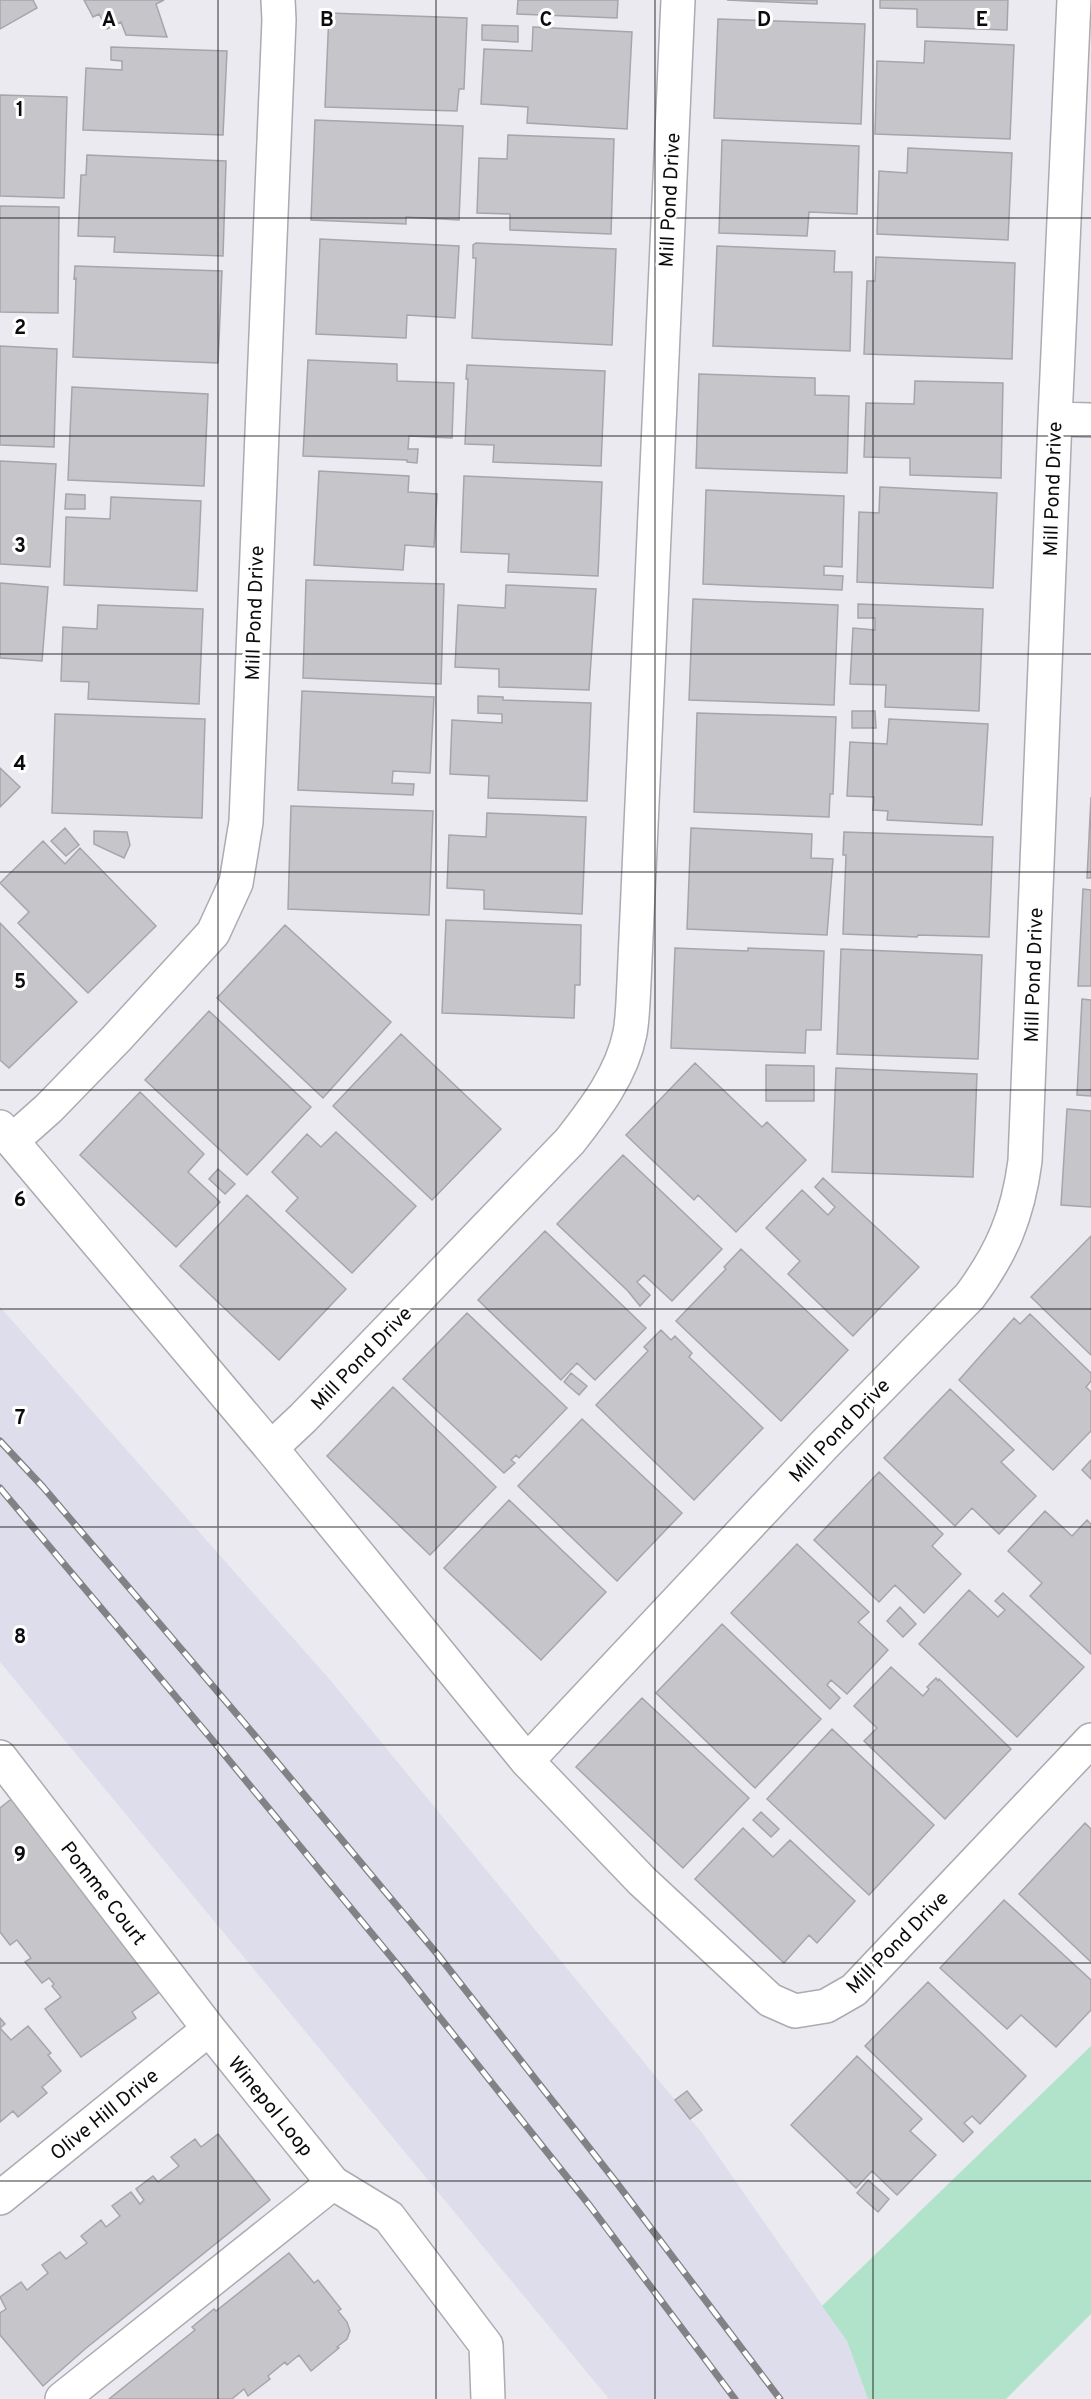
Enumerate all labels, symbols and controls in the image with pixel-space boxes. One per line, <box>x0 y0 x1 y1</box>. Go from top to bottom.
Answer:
text: A <box>102 8 116 34</box>
text: B <box>320 8 334 34</box>
text: C <box>540 8 552 34</box>
text: D <box>757 8 771 34</box>
text: E <box>976 8 988 34</box>
text: 1 <box>16 98 24 124</box>
street label: Mill Pond Drive <box>654 132 688 268</box>
text: 2 <box>14 316 26 342</box>
street label: Mill Pond Drive <box>1039 421 1069 557</box>
text: 3 <box>14 534 26 560</box>
street label: Mill Pond Drive <box>241 545 271 681</box>
text: 4 <box>14 752 26 778</box>
street label: Mill Pond Drive <box>1020 907 1050 1043</box>
text: 5 <box>14 970 26 996</box>
text: 6 <box>14 1188 26 1214</box>
street label: Mill Pond Drive <box>306 1302 419 1417</box>
street label: Mill Pond Drive <box>784 1374 897 1489</box>
text: 7 <box>15 1406 25 1432</box>
text: 8 <box>14 1625 26 1651</box>
street label: Pomme Court <box>54 1837 151 1951</box>
text: 9 <box>14 1843 26 1869</box>
street label: Mill Pond Drive <box>842 1887 955 2000</box>
street label: Winepol Loop <box>221 2052 318 2163</box>
street label: Olive Hill Drive <box>46 2064 165 2167</box>

